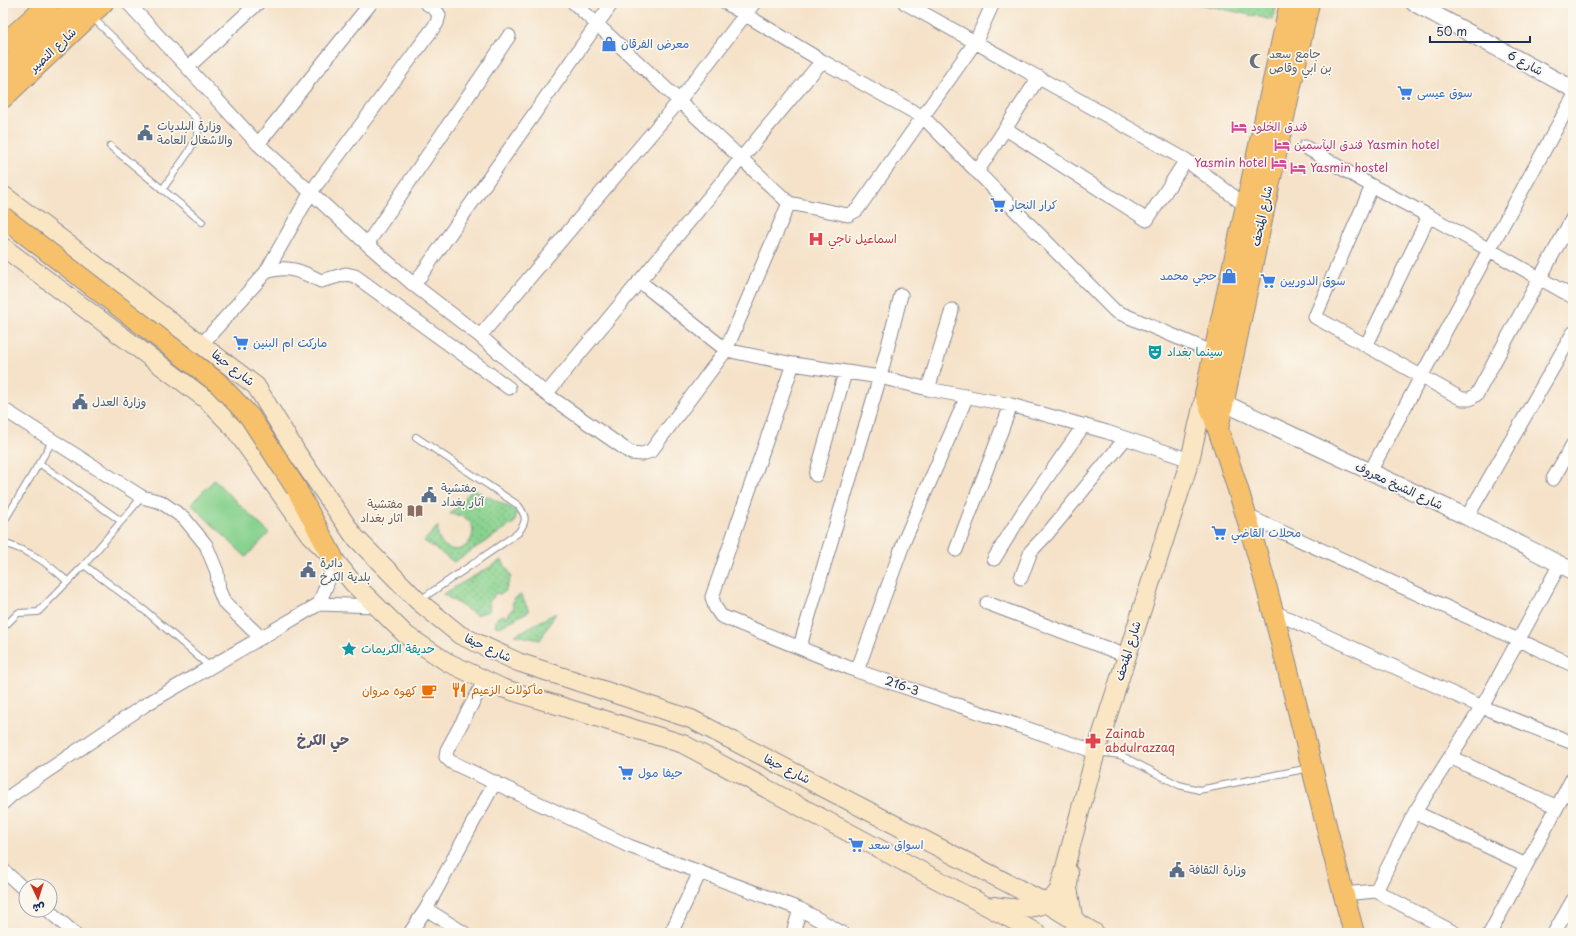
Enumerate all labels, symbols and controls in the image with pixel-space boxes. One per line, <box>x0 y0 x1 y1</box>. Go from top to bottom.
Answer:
scale bar <box>1430 18 1530 44</box>
text: 50 m <box>1436 22 1467 40</box>
street label: شارع النصیر <box>24 23 81 77</box>
place label: معرض الفرقان <box>621 34 689 52</box>
shop icon: معرض الفرقان <box>600 35 618 53</box>
place label: جامع سعد بن ابي وقاص <box>1269 44 1332 79</box>
street label: شارع 6 <box>1504 45 1547 80</box>
mosque icon: جامع سعد بن ابي وقاص <box>1248 52 1266 70</box>
place label: سوق عيسى <box>1417 83 1473 101</box>
supermarket icon: سوق عيسى <box>1396 84 1414 102</box>
place label: وزارة البلديات والاشغال العامة <box>157 116 233 148</box>
place label: فندق الخلود <box>1251 117 1308 135</box>
hotel icon: فندق الخلود <box>1230 118 1248 136</box>
public building icon: وزارة البلديات والاشغال العامة <box>136 124 154 142</box>
place label: فندق اليآسمين Yasmin hotel <box>1294 135 1439 153</box>
hotel icon: فندق اليآسمين Yasmin hotel <box>1273 136 1291 154</box>
place label: Yasmin hotel <box>1194 153 1267 171</box>
hotel icon: Yasmin hotel <box>1270 154 1288 172</box>
place label: Yasmin hostel <box>1310 158 1388 176</box>
hotel icon: Yasmin hostel <box>1289 159 1307 177</box>
street label: شارع المتحف <box>1246 184 1277 248</box>
place label: كرار النجار <box>1009 195 1057 213</box>
supermarket icon: كرار النجار <box>989 196 1007 214</box>
place label: اسماعيل ناجي <box>828 229 897 250</box>
hospital icon: اسماعيل ناجي <box>807 230 825 248</box>
place label: حجي محمد <box>1160 266 1217 287</box>
shop icon: حجي محمد <box>1220 267 1238 285</box>
place label: سوق الدوريين <box>1280 271 1346 289</box>
supermarket icon: سوق الدوريين <box>1259 272 1277 290</box>
place label: ماركت ام البنين <box>253 333 327 352</box>
supermarket icon: ماركت ام البنين <box>232 334 250 352</box>
place label: سينما بغداد <box>1167 342 1223 360</box>
theatre icon: سينما بغداد <box>1146 343 1164 361</box>
street label: شارع حيفا <box>208 345 259 391</box>
place label: وزارة العدل <box>92 392 146 410</box>
public building icon: وزارة العدل <box>71 393 89 411</box>
street label: شارع الشيخ معروف <box>1352 457 1446 514</box>
place label: مفتشية آثار بغداد <box>441 478 485 510</box>
public building icon: مفتشية آثار بغداد <box>420 486 438 504</box>
place label: مفتشية اثار بغداد <box>360 494 403 526</box>
library icon: مفتشية اثار بغداد <box>406 502 424 520</box>
place label: محلات القاضي <box>1231 523 1301 544</box>
supermarket icon: محلات القاضي <box>1210 524 1228 542</box>
place label: دائرة بلدية الكرخ <box>320 553 371 586</box>
public building icon: دائرة بلدية الكرخ <box>299 561 317 579</box>
street label: شارع المتحف <box>1109 619 1146 683</box>
street label: شارع حيفا <box>461 628 515 667</box>
place label: حديقة الكريمات <box>361 639 435 657</box>
place icon: حديقة الكريمات <box>340 640 358 658</box>
street label: 216-3 <box>883 671 922 699</box>
place label: مأكولات الزعيم <box>471 680 543 699</box>
place label: كهوه مروان <box>362 681 417 699</box>
restaurant icon: مأكولات الزعيم <box>450 681 468 699</box>
cafe icon: كهوه مروان <box>420 682 438 700</box>
place label: Zainab abdulrazzaq <box>1105 724 1175 756</box>
district label: حي الكرخ <box>297 729 349 753</box>
pharmacy icon: Zainab abdulrazzaq <box>1084 732 1102 750</box>
street label: شارع حيفا <box>761 749 814 788</box>
place label: حيفا مول <box>638 763 683 781</box>
supermarket icon: حيفا مول <box>617 764 635 782</box>
place label: اسواق سعد <box>868 835 923 853</box>
supermarket icon: اسواق سعد <box>847 836 865 854</box>
place label: وزارة الثقافة <box>1189 860 1246 878</box>
public building icon: وزارة الثقافة <box>1168 861 1186 879</box>
north arrow <box>18 878 58 918</box>
text: ش <box>32 900 45 917</box>

